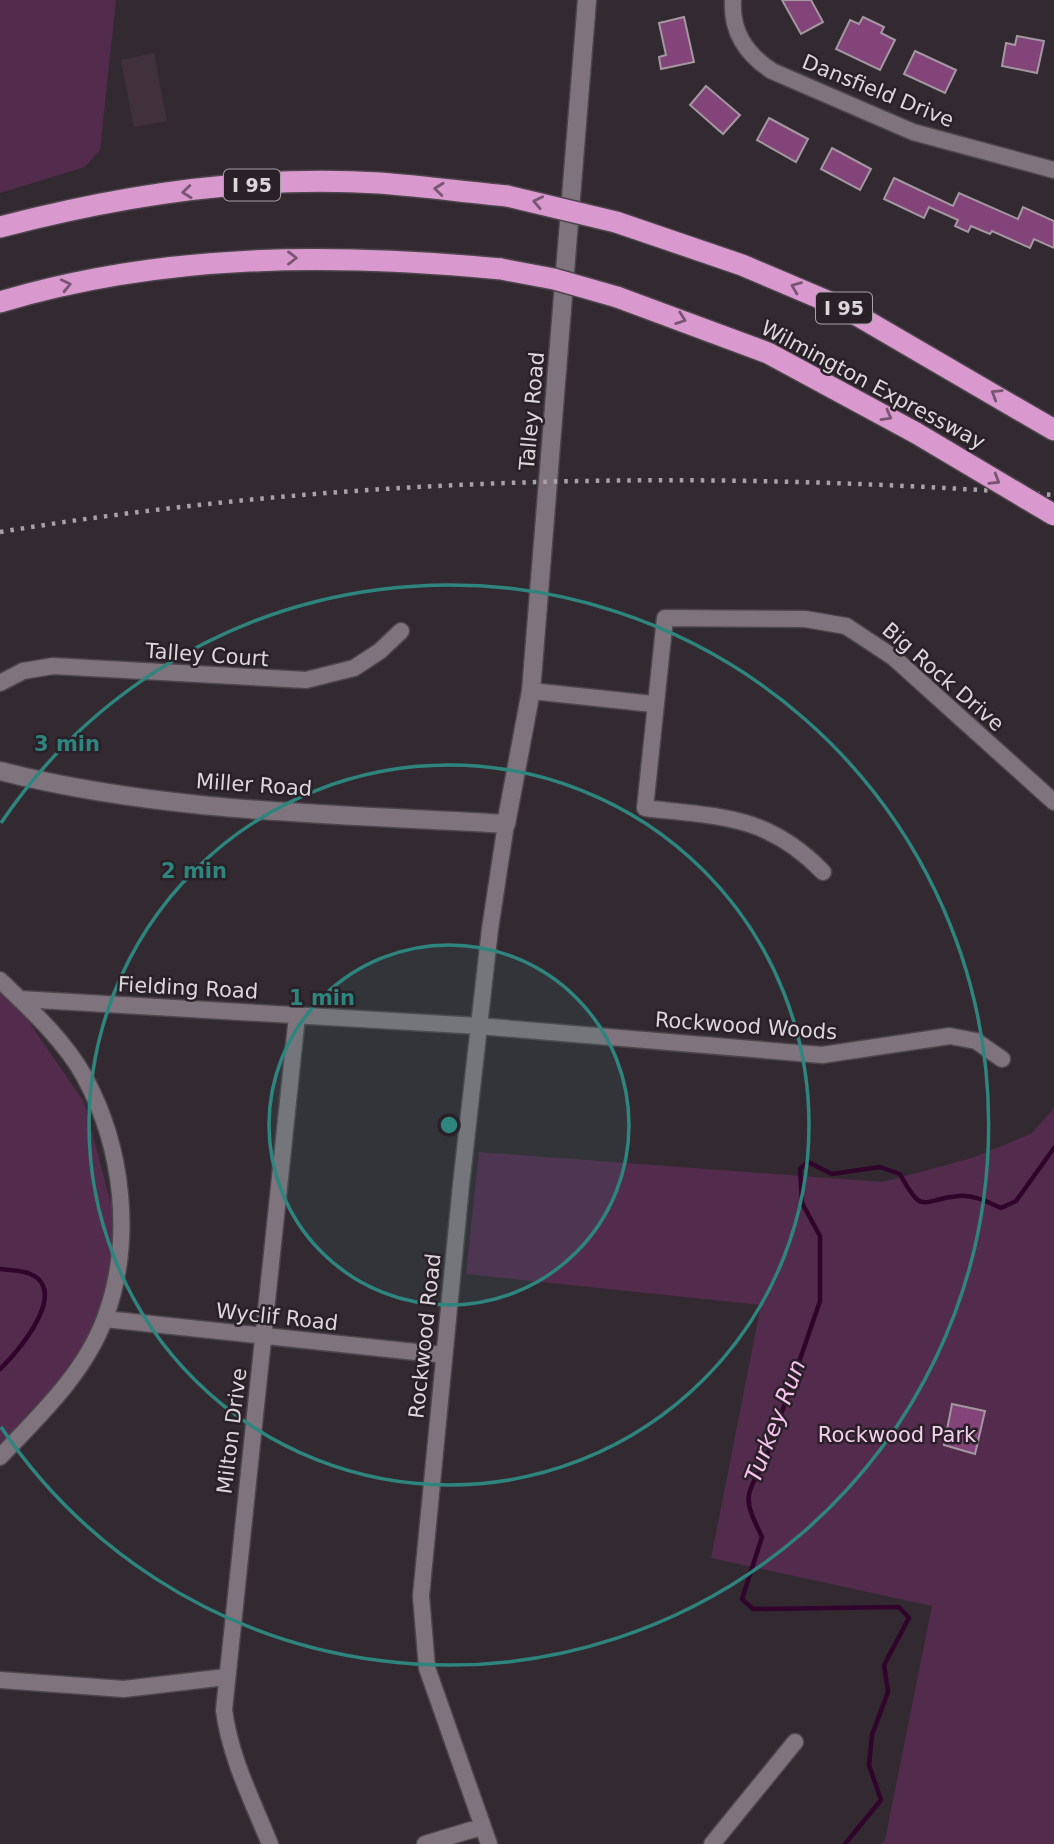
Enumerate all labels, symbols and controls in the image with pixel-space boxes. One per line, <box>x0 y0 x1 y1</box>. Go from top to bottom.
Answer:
street label: Dansfield Drive <box>799 50 957 132</box>
road number: I 95 <box>224 169 280 200</box>
one-way arrow <box>433 182 444 197</box>
one-way arrow <box>181 184 193 199</box>
one-way arrow <box>532 195 544 210</box>
one-way arrow <box>286 250 297 265</box>
one-way arrow <box>60 279 72 293</box>
one-way arrow <box>791 281 803 295</box>
road number: I 95 <box>816 292 872 324</box>
one-way arrow <box>675 311 687 325</box>
street label: Wilmington Expressway <box>757 316 989 454</box>
street label: Talley Road <box>515 351 549 472</box>
one-way arrow <box>991 390 1004 403</box>
one-way arrow <box>879 408 892 422</box>
one-way arrow <box>988 472 1001 485</box>
street label: Big Rock Drive <box>877 618 1009 736</box>
street label: Talley Court <box>144 639 269 671</box>
text: 3 min <box>34 732 100 756</box>
street label: Miller Road <box>195 769 313 801</box>
text: 2 min <box>161 859 227 883</box>
street label: Fielding Road <box>117 972 259 1004</box>
text: 1 min <box>289 986 355 1010</box>
street label: Rockwood Woods <box>654 1008 838 1044</box>
centre of rings <box>437 1113 461 1137</box>
street label: Rockwood Road <box>404 1252 446 1420</box>
street label: Wyclif Road <box>215 1299 339 1335</box>
water label: Turkey Run <box>740 1356 810 1486</box>
street label: Milton Drive <box>212 1367 252 1495</box>
park label: Rockwood Park <box>818 1423 977 1447</box>

